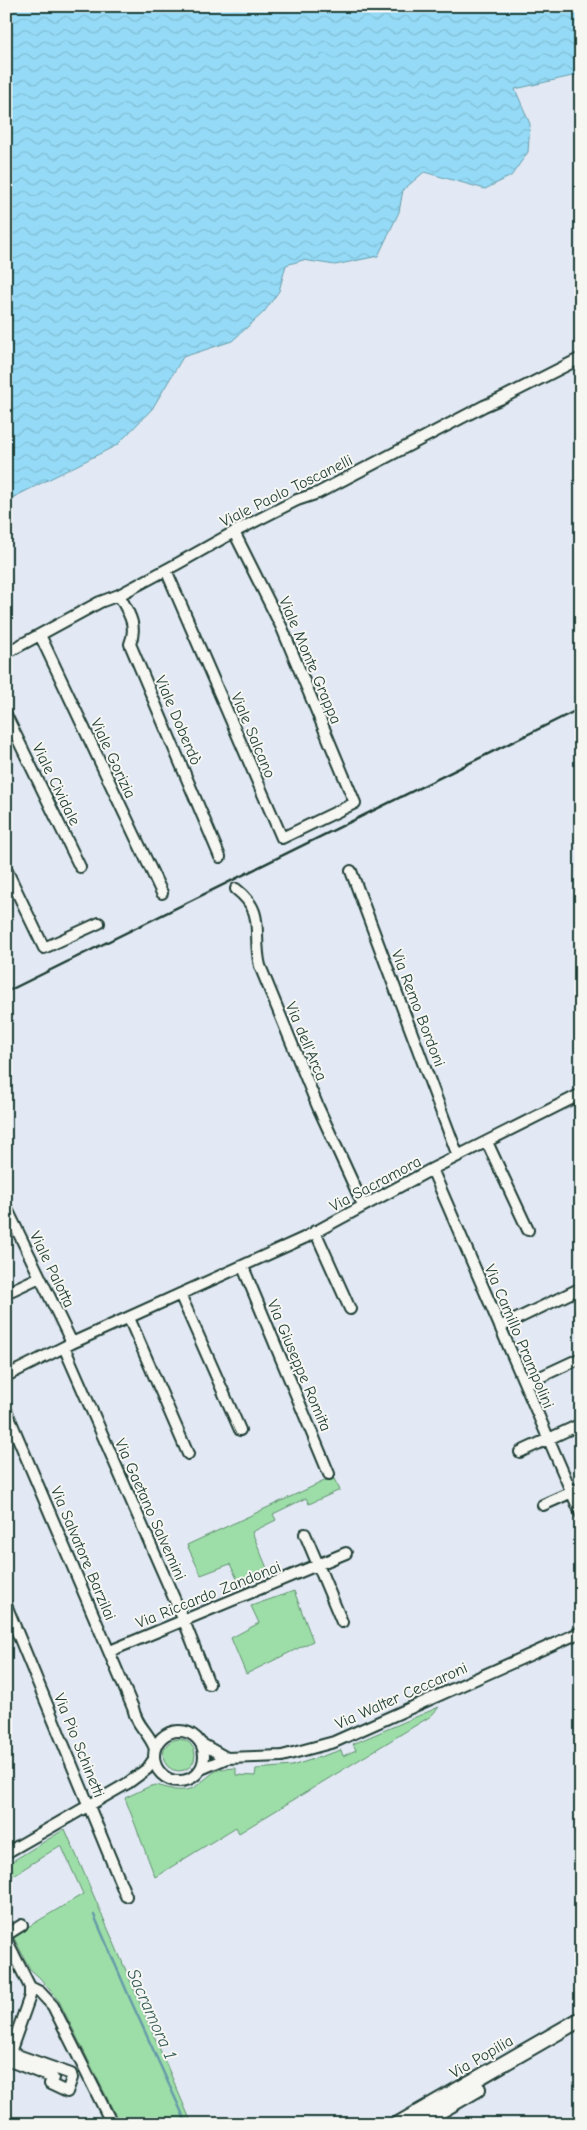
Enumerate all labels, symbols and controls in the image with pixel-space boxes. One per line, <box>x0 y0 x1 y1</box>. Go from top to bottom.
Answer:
street label: Viale Paolo Toscanelli <box>217 451 356 531</box>
street label: Viale Monte Grappa <box>275 594 345 727</box>
street label: Viale Doberdò <box>151 673 205 768</box>
street label: Viale Salcano <box>227 690 279 781</box>
street label: Viale Gorizia <box>87 716 139 801</box>
street label: Viale Cividale <box>28 740 84 829</box>
street label: Via Remo Bordoni <box>387 947 449 1069</box>
street label: Via dell'Arca <box>281 999 331 1083</box>
street label: Via Sacramora <box>327 1152 424 1216</box>
street label: Viale Palotta <box>26 1228 78 1311</box>
street label: Via Camillo Prampolini <box>481 1262 558 1411</box>
street label: Via Giuseppe Romita <box>263 1297 335 1434</box>
street label: Via Gaetano Salvemini <box>111 1436 189 1583</box>
street label: Via Salvatore Barzilai <box>47 1484 119 1623</box>
street label: Via Riccardo Zandonai <box>133 1558 284 1632</box>
street label: Via Walter Ceccaroni <box>333 1659 470 1733</box>
street label: Via Pio Schinetti <box>50 1691 108 1800</box>
water label: Sacramora 1 <box>122 1966 181 2063</box>
street label: Via Popilia <box>447 2032 516 2082</box>

